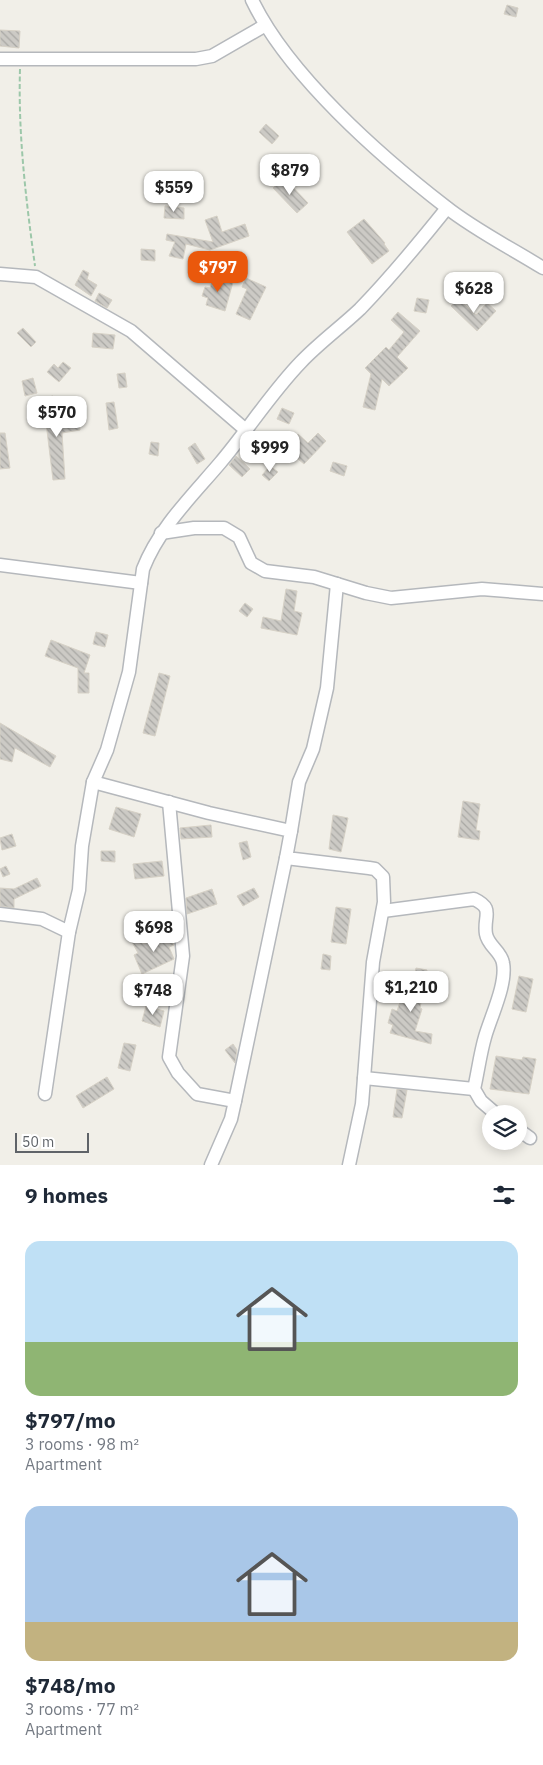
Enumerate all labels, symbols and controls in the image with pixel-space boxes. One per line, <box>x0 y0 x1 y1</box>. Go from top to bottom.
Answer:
pin: $879 <box>260 154 320 196</box>
text: $879 <box>271 160 309 180</box>
pin: $559 <box>144 170 204 213</box>
text: $559 <box>155 177 193 197</box>
pin: $797 <box>188 250 248 293</box>
text: $797 <box>199 257 237 277</box>
pin: $628 <box>444 272 504 314</box>
text: $628 <box>455 278 493 298</box>
pin: $570 <box>27 396 87 438</box>
text: $570 <box>38 402 76 422</box>
pin: $999 <box>240 430 300 473</box>
text: $999 <box>251 437 289 457</box>
pin: $698 <box>124 910 184 953</box>
text: $698 <box>135 917 173 937</box>
pin: $1,210 <box>370 970 452 1013</box>
pin: $748 <box>123 974 183 1016</box>
text: $1,210 <box>385 977 437 997</box>
text: $748 <box>134 980 172 1000</box>
map controls <box>482 1105 527 1150</box>
button: layers <box>482 1105 527 1150</box>
scale bar <box>15 1130 89 1153</box>
text: 50 m <box>22 1133 54 1151</box>
text: 9 homes <box>25 1181 108 1209</box>
icon: filters <box>490 1181 518 1209</box>
icon: home <box>227 1274 317 1364</box>
text: $797/mo <box>25 1406 116 1434</box>
text: 3 rooms · 98 m² <box>25 1434 139 1454</box>
text: Apartment <box>25 1454 102 1474</box>
icon: home <box>227 1539 317 1629</box>
text: $748/mo <box>25 1671 116 1699</box>
text: 3 rooms · 77 m² <box>25 1699 139 1719</box>
text: Apartment <box>25 1719 102 1739</box>

